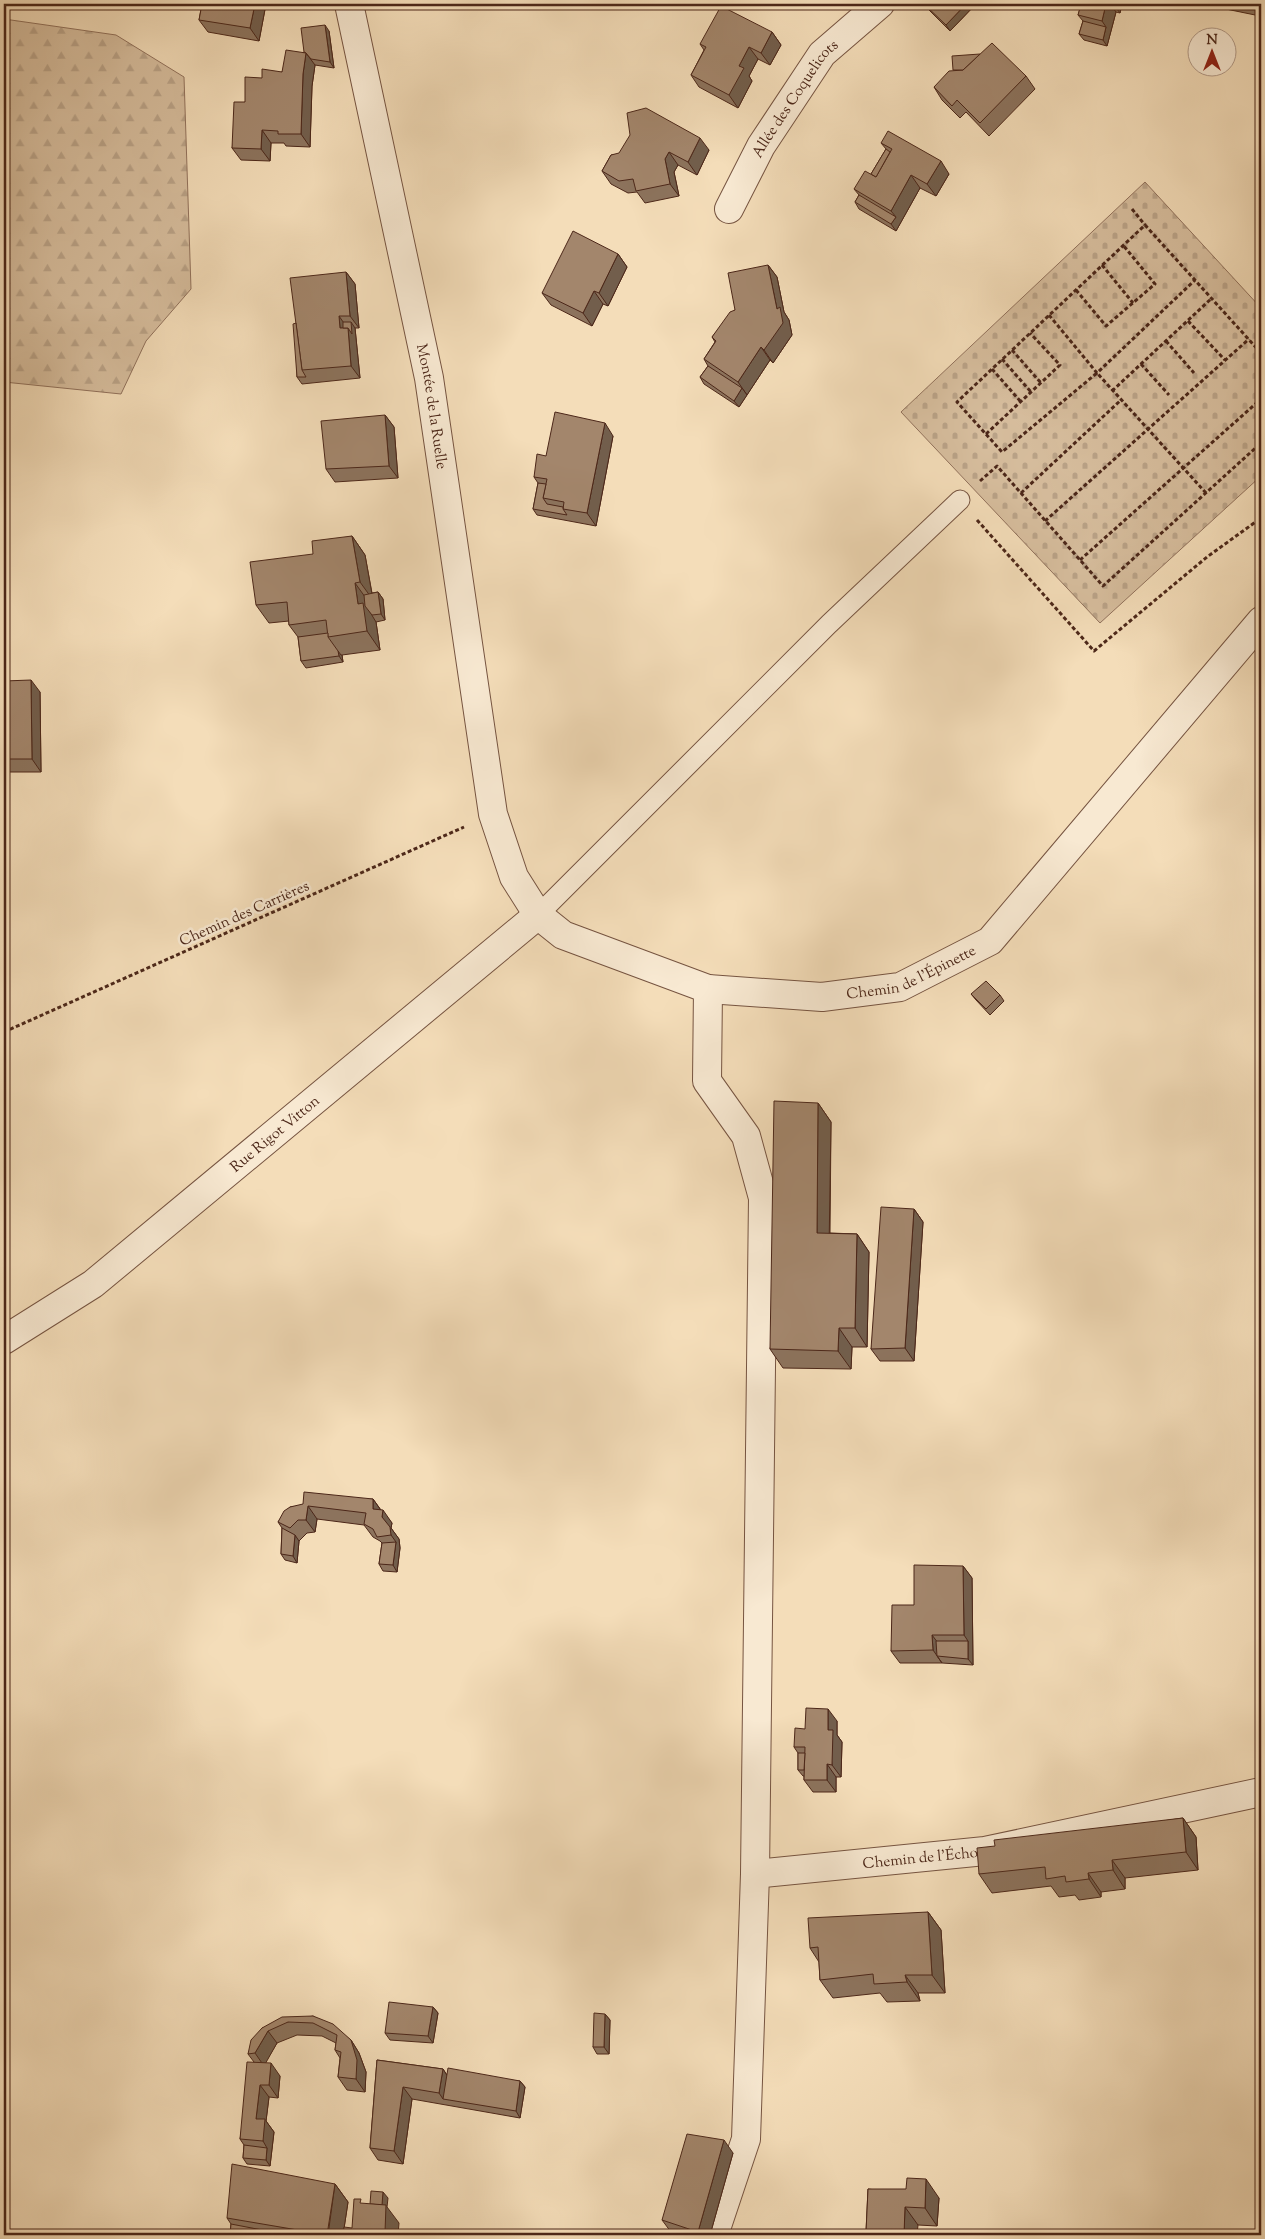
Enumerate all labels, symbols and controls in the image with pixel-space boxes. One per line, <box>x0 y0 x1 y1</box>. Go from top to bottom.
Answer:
north arrow <box>1188 28 1238 78</box>
text: N <box>1206 31 1218 51</box>
street label: Allée des Coquelicots <box>748 35 844 162</box>
street label: Montée de la Ruelle <box>410 342 451 471</box>
street label: Chemin des Carrières <box>176 876 313 953</box>
street label: Chemin de l'Épinette <box>845 941 980 1006</box>
street label: Rue Rigot Vitton <box>226 1091 325 1178</box>
street label: Chemin de l'Écho <box>862 1843 979 1875</box>

